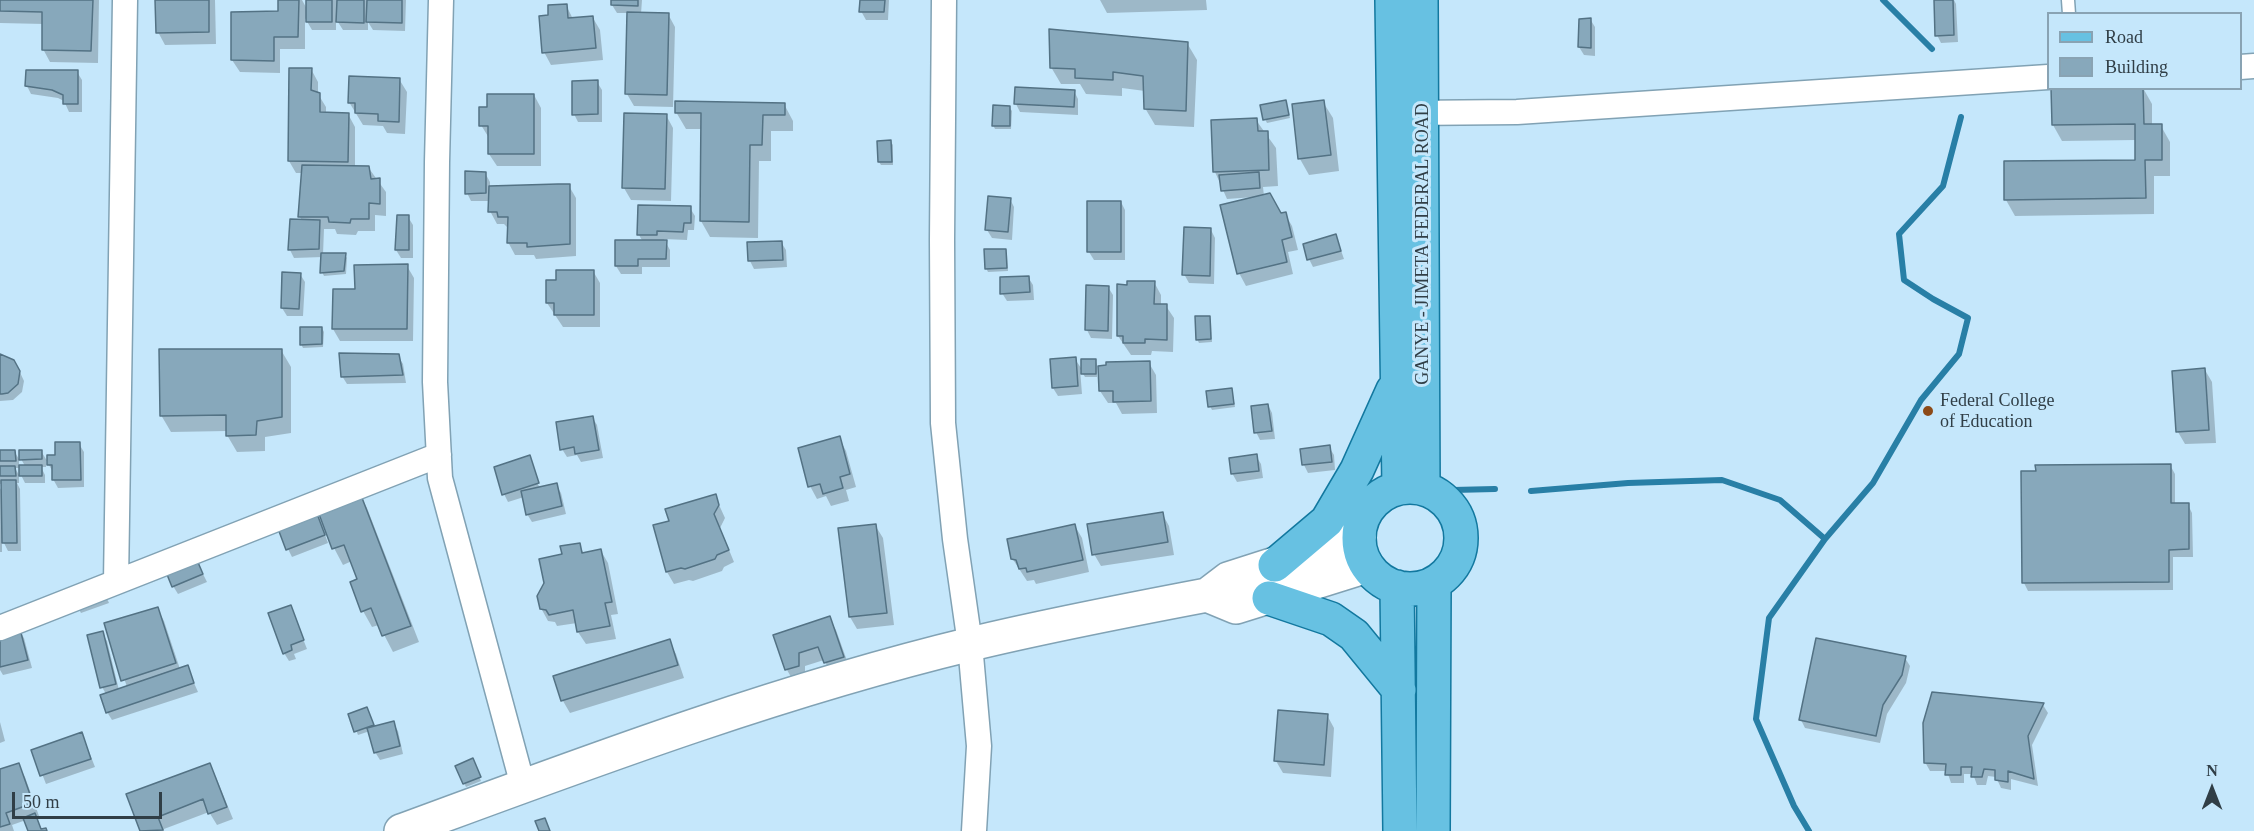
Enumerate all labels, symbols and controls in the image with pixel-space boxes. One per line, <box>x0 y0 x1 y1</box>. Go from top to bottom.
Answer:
legend <box>2047 12 2242 90</box>
text: Road <box>2105 27 2143 47</box>
text: Building <box>2105 57 2168 77</box>
street label: GANYE - JIMETA FEDERAL ROAD <box>1412 103 1434 385</box>
place label: Federal College of Education <box>1940 390 2054 432</box>
marker: Federal College of Education <box>1921 404 1935 418</box>
north arrow <box>2182 759 2242 819</box>
text: N <box>2206 762 2218 779</box>
scale bar <box>15 780 165 818</box>
text: 50 m <box>23 792 60 812</box>

